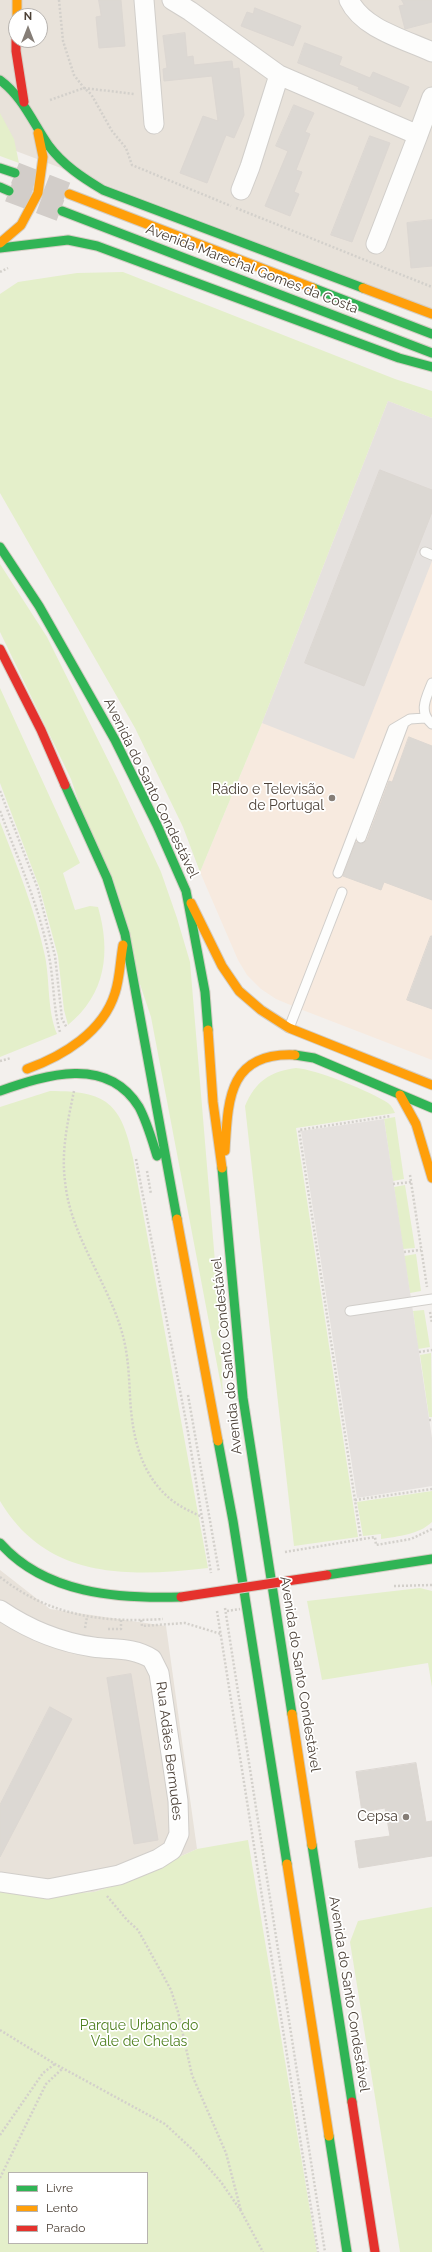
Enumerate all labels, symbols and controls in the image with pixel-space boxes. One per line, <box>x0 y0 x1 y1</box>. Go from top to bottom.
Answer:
north arrow <box>8 8 48 48</box>
text: N <box>24 10 32 23</box>
street label: Avenida Marechal Gomes da Costa <box>144 221 360 317</box>
street label: Avenida do Santo Condestável <box>100 695 202 881</box>
place label: Rádio e Televisão de Portugal <box>212 782 324 814</box>
marker: Rádio e Televisão de Portugal <box>327 793 337 803</box>
street label: Avenida do Santo Condestável <box>208 1257 246 1455</box>
street label: Avenida do Santo Condestável <box>276 1575 324 1773</box>
street label: Rua Adães Bermudes <box>152 1680 186 1822</box>
place label: Cepsa <box>357 1809 398 1825</box>
marker: Cepsa <box>401 1812 411 1822</box>
street label: Avenida do Santo Condestável <box>325 1895 373 2093</box>
park label: Parque Urbano do Vale de Chelas <box>80 2018 198 2050</box>
legend <box>8 2172 148 2244</box>
text: Livre <box>46 2181 73 2195</box>
text: Lento <box>46 2201 78 2215</box>
text: Parado <box>46 2221 85 2235</box>

